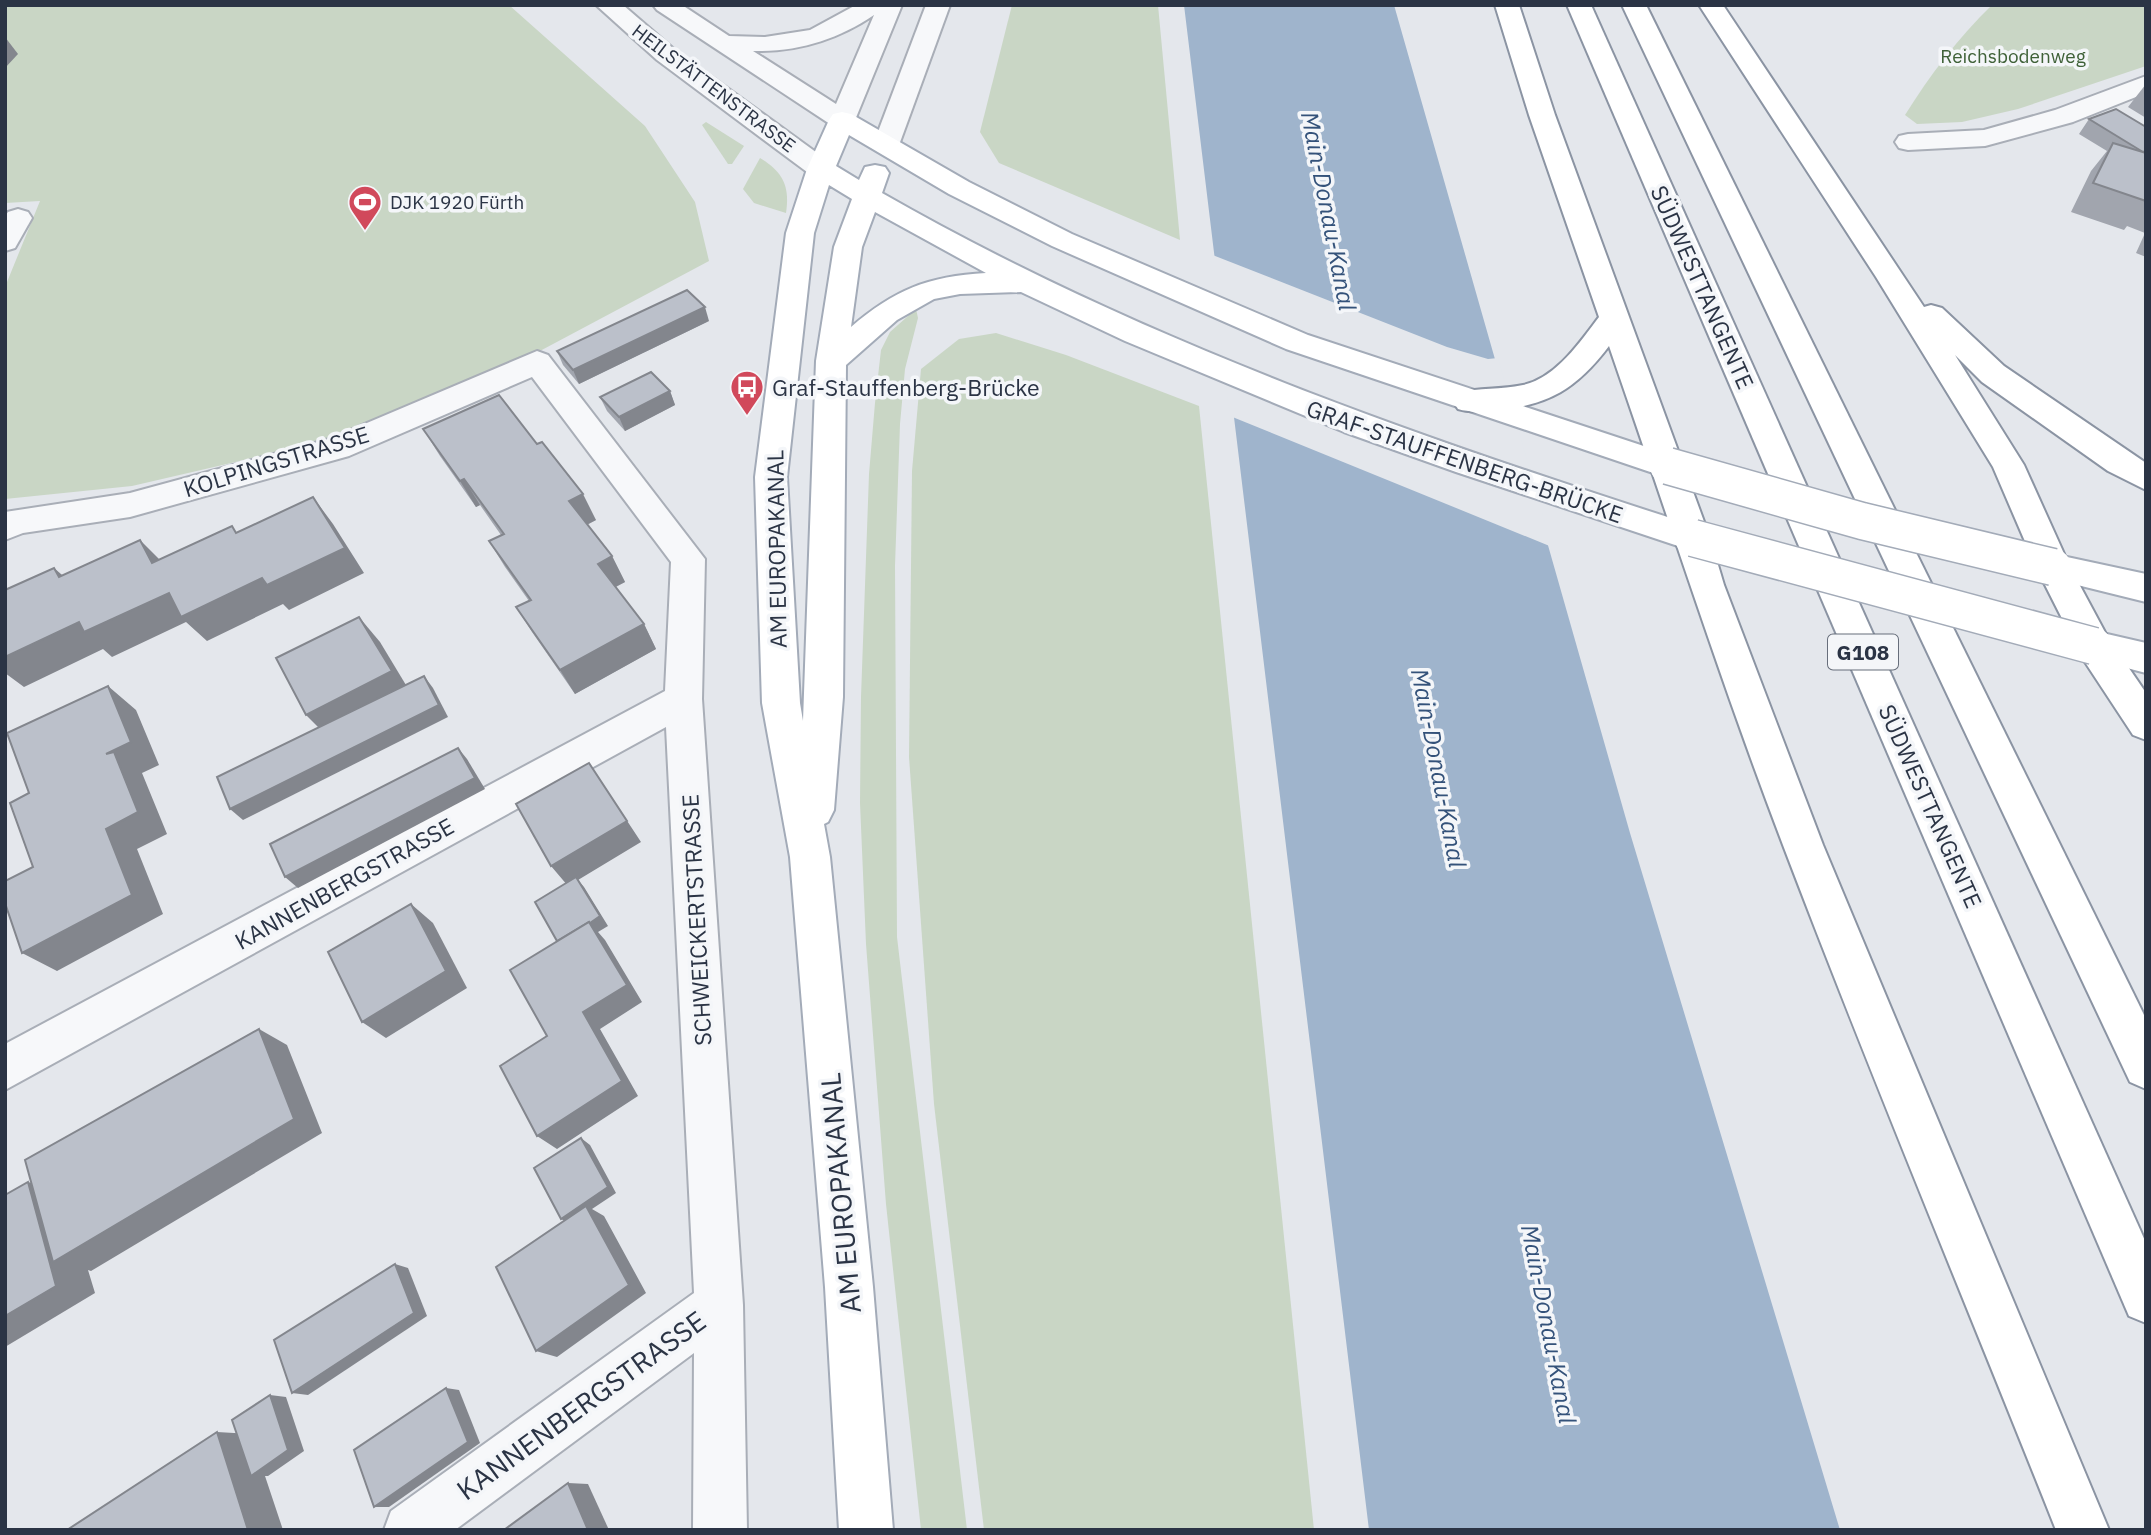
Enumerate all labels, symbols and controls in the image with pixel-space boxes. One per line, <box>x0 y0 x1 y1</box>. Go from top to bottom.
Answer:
street label: HEILSTÄTTENSTRASSE <box>627 19 801 157</box>
park label: Reichsbodenweg <box>1940 44 2086 68</box>
water label: Main-Donau-Kanal <box>1294 109 1364 314</box>
street label: SÜDWESTTANGENTE <box>1645 180 1761 394</box>
sports icon: DJK 1920 Fürth <box>346 183 384 232</box>
place label: DJK 1920 Fürth <box>390 190 524 214</box>
bus stop icon: Graf-Stauffenberg-Brücke <box>728 368 766 417</box>
place label: Graf-Stauffenberg-Brücke <box>772 372 1040 402</box>
street label: GRAF-STAUFFENBERG-BRÜCKE <box>1303 393 1627 529</box>
street label: KOLPINGSTRASSE <box>179 418 373 504</box>
street label: AM EUROPAKANAL <box>759 450 793 648</box>
road number: G108 <box>1828 634 1898 670</box>
water label: Main-Donau-Kanal <box>1404 666 1474 871</box>
street label: SÜDWESTTANGENTE <box>1873 699 1989 913</box>
street label: SCHWEICKERTSTRASSE <box>674 793 718 1047</box>
street label: KANNENBERGSTRASSE <box>229 810 459 956</box>
street label: AM EUROPAKANAL <box>811 1071 869 1315</box>
water label: Main-Donau-Kanal <box>1514 1222 1584 1427</box>
street label: KANNENBERGSTRASSE <box>449 1302 713 1508</box>

